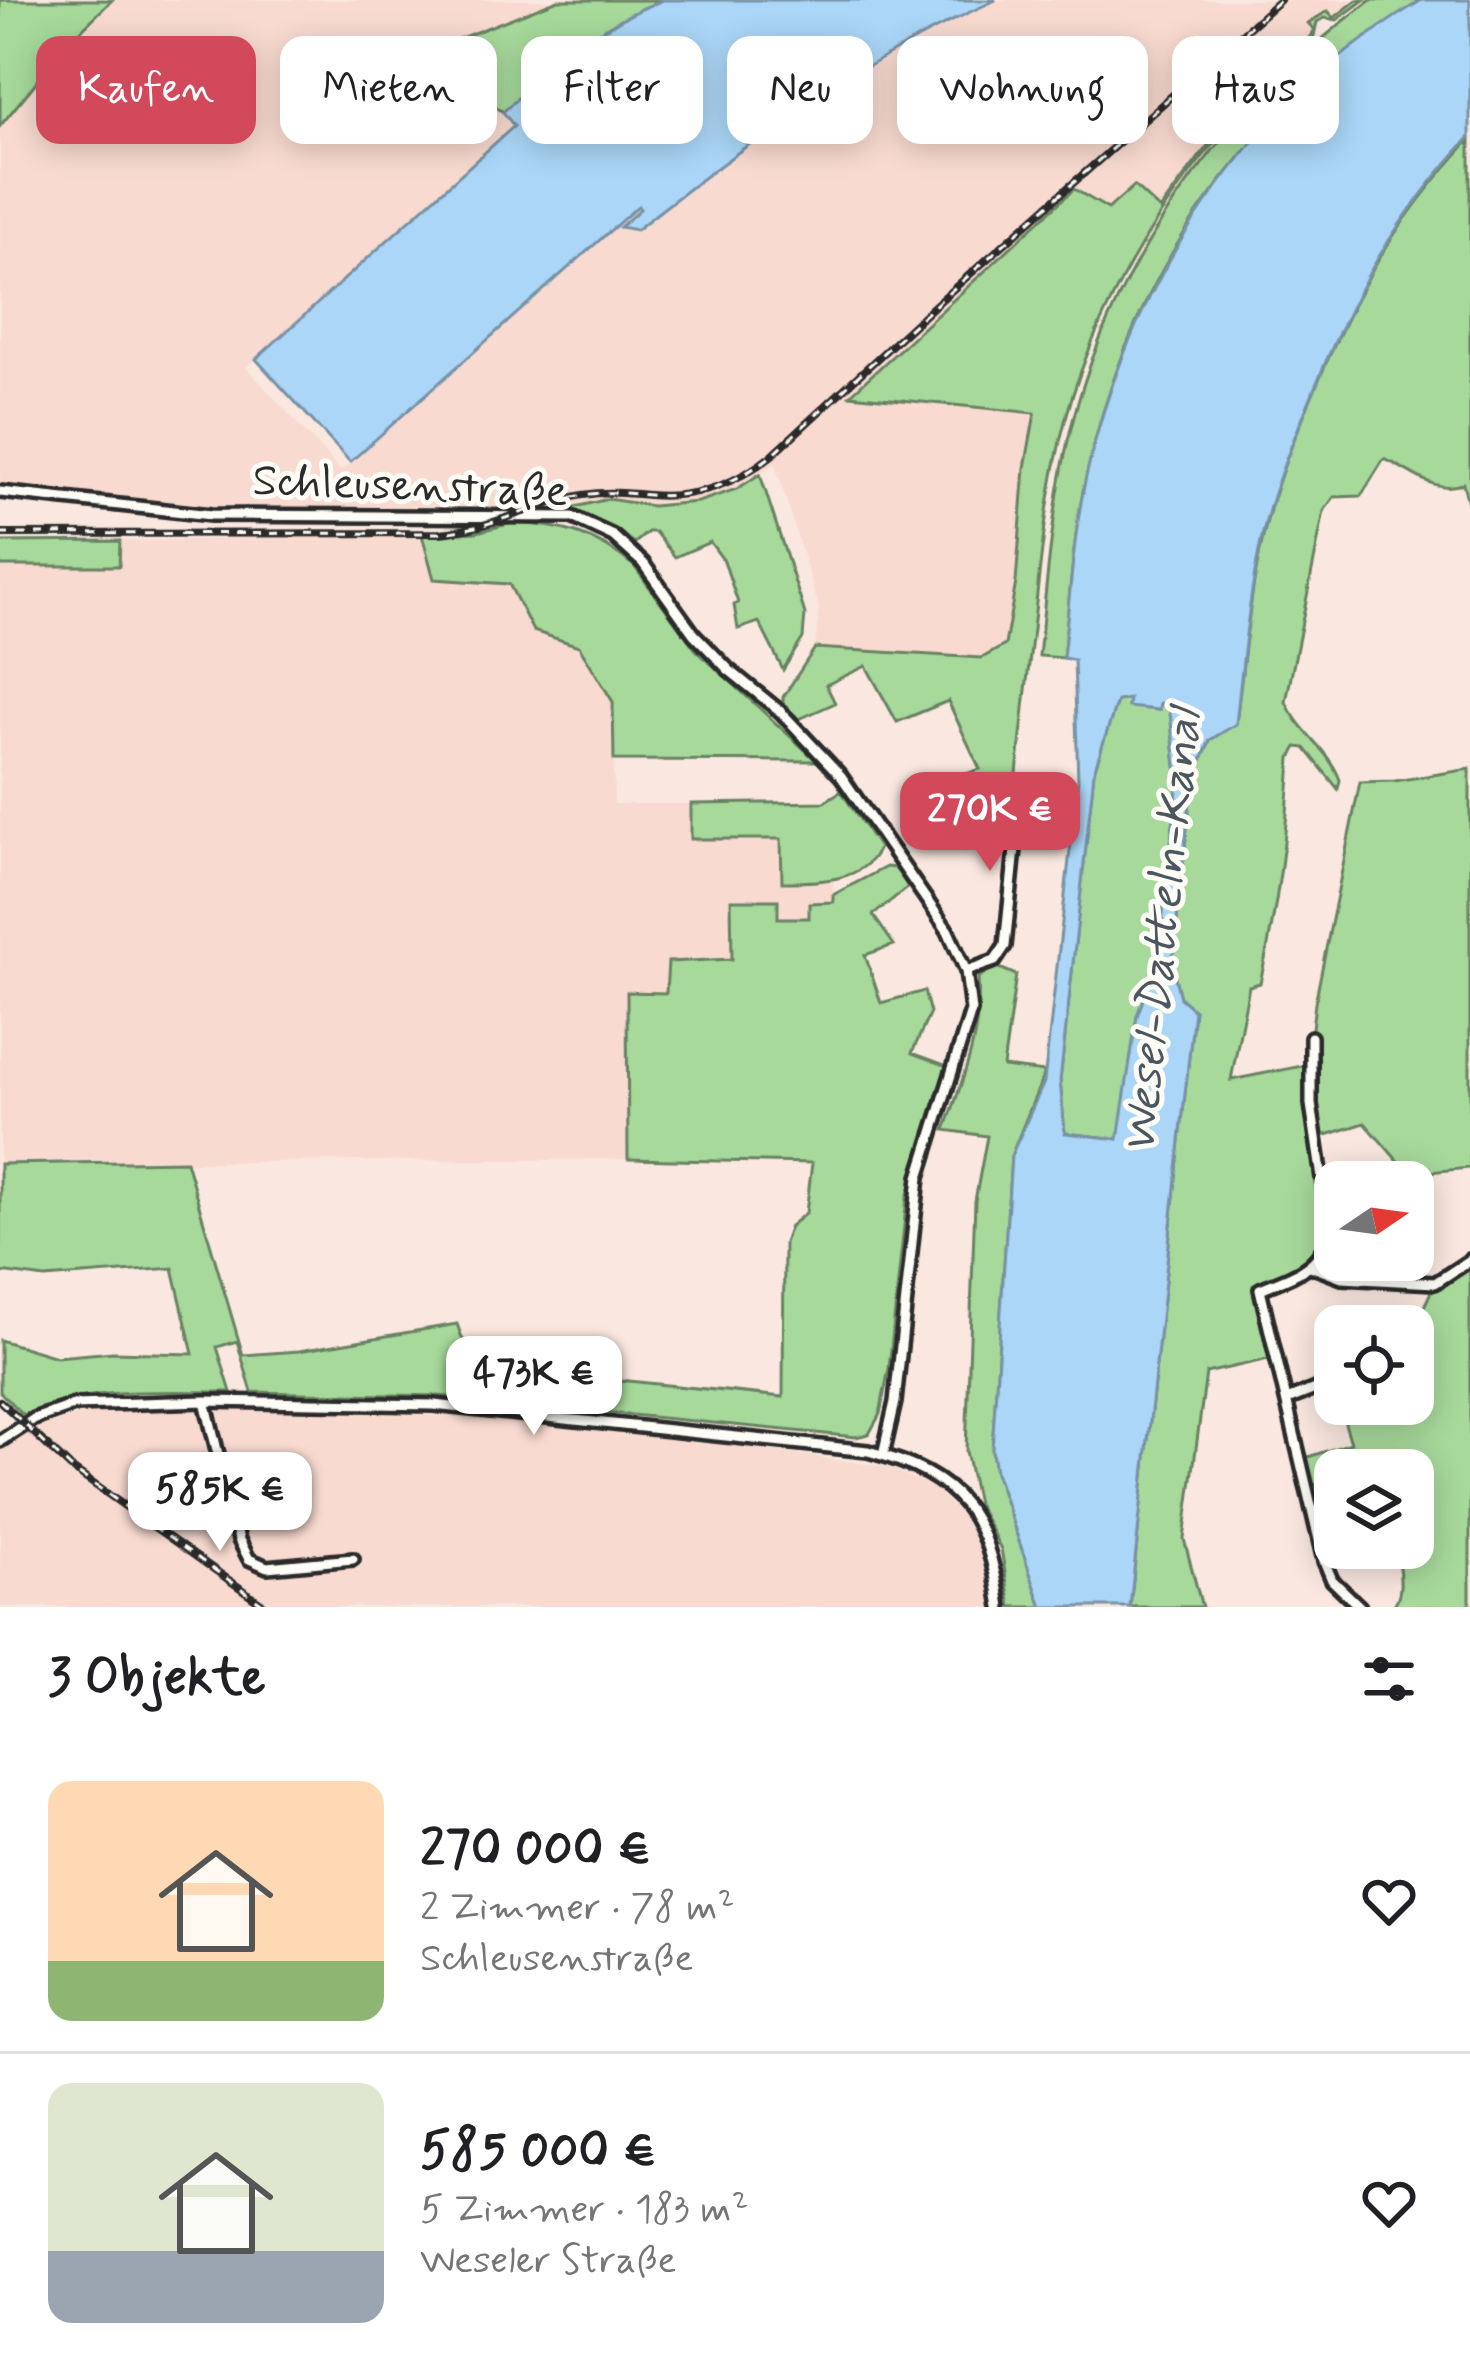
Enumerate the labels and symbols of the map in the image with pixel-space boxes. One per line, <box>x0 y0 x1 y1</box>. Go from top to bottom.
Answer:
street label: Schleusenstraße <box>251 452 569 522</box>
water label: Wesel-Datteln-Kanal <box>1108 701 1218 1157</box>
pin: 270K € <box>892 772 1088 874</box>
north arrow <box>1314 1161 1434 1281</box>
pin: 473K € <box>436 1336 632 1438</box>
pin: 585K € <box>122 1452 318 1554</box>

